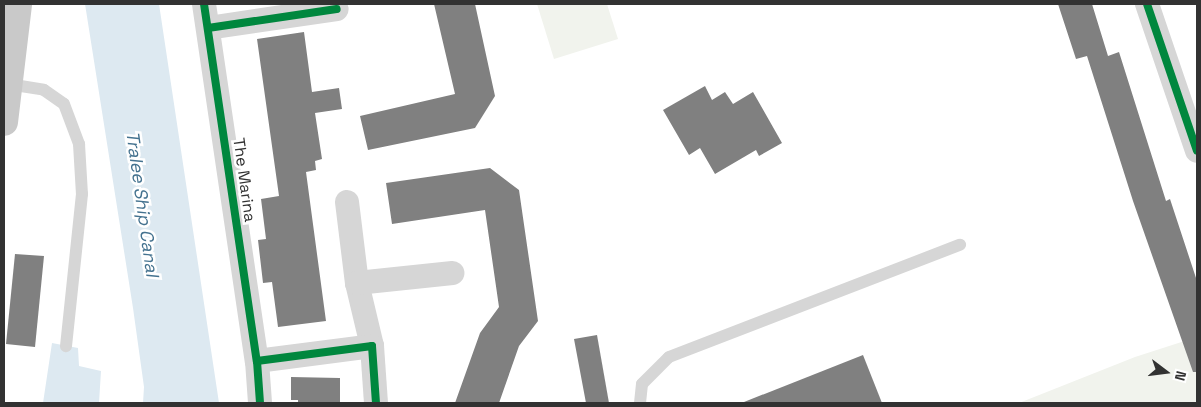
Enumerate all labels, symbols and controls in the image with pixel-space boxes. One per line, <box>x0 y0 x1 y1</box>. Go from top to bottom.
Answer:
water label: Tralee Ship Canal <box>121 130 163 278</box>
street label: The Marina <box>229 137 259 223</box>
north arrow <box>1141 347 1191 397</box>
text: N <box>1171 369 1190 383</box>

